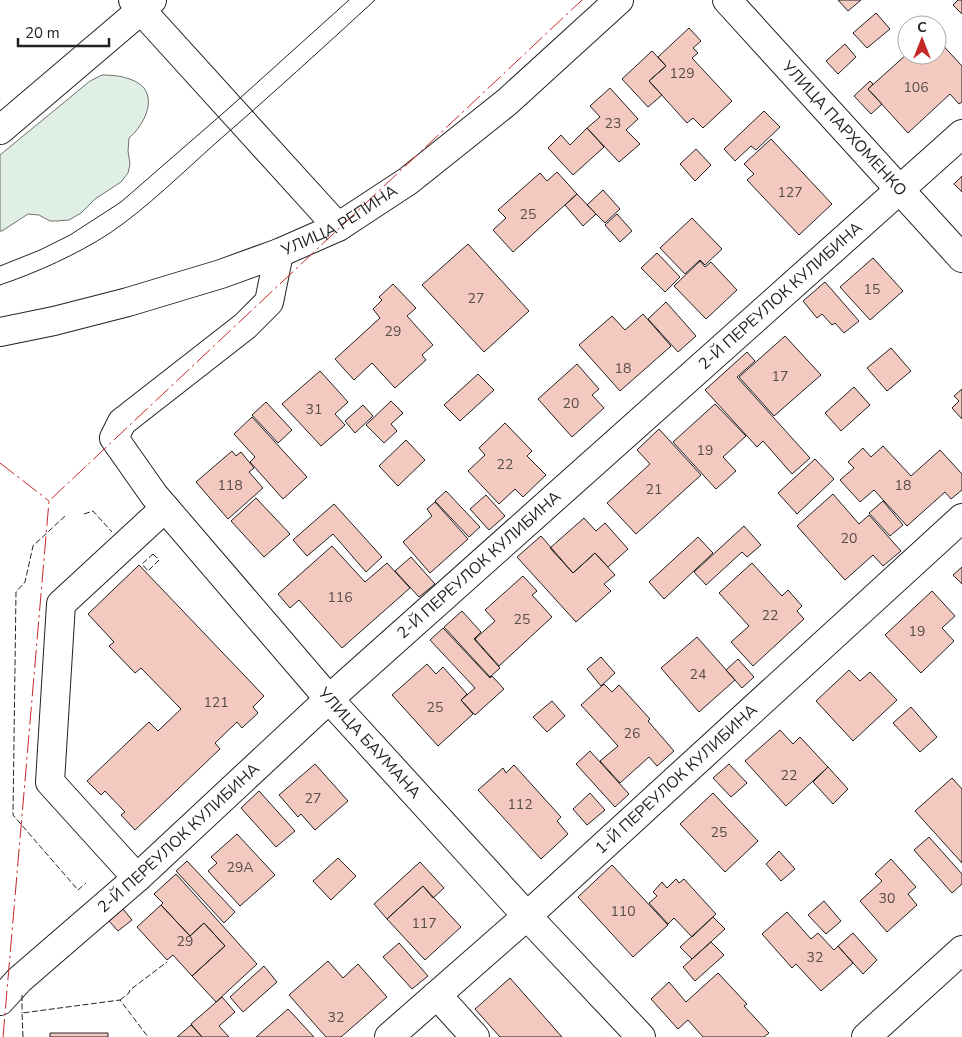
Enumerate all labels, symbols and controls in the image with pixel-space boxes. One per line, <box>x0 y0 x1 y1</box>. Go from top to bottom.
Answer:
scale bar <box>18 15 109 47</box>
north arrow <box>897 15 947 65</box>
text: С <box>917 18 927 37</box>
text: 20 m <box>25 23 60 43</box>
street label: УЛИЦА ПАРХОМЕНКО <box>776 55 912 201</box>
house number: 129 <box>669 64 695 83</box>
house number: 106 <box>903 78 929 97</box>
house number: 23 <box>605 114 621 133</box>
street label: УЛИЦА РЕПИНА <box>277 180 402 262</box>
house number: 127 <box>777 183 803 202</box>
house number: 25 <box>520 205 536 224</box>
street label: 2-Й ПЕРЕУЛОК КУЛИБИНА <box>694 217 867 375</box>
house number: 15 <box>864 280 880 299</box>
house number: 27 <box>468 289 484 308</box>
house number: 29 <box>385 322 401 341</box>
house number: 18 <box>615 359 631 378</box>
house number: 17 <box>772 367 788 386</box>
house number: 20 <box>563 394 579 413</box>
house number: 31 <box>306 400 322 419</box>
house number: 19 <box>697 441 713 460</box>
house number: 22 <box>497 455 513 474</box>
house number: 118 <box>217 476 243 495</box>
house number: 18 <box>895 476 911 495</box>
house number: 21 <box>646 480 662 499</box>
street label: 2-Й ПЕРЕУЛОК КУЛИБИНА <box>392 486 566 644</box>
house number: 20 <box>841 529 857 548</box>
house number: 116 <box>327 588 353 607</box>
house number: 22 <box>762 606 778 625</box>
house number: 25 <box>514 610 530 629</box>
house number: 19 <box>909 622 925 641</box>
house number: 24 <box>690 665 706 684</box>
street label: УЛИЦА БАУМАНА <box>312 682 426 804</box>
house number: 121 <box>203 693 229 712</box>
house number: 25 <box>427 698 443 717</box>
street label: 1-Й ПЕРЕУЛОК КУЛИБИНА <box>591 699 762 859</box>
house number: 26 <box>624 724 640 743</box>
street label: 2-Й ПЕРЕУЛОК КУЛИБИНА <box>93 758 265 918</box>
house number: 22 <box>781 766 797 785</box>
house number: 27 <box>305 789 321 808</box>
house number: 112 <box>507 795 533 814</box>
house number: 25 <box>711 823 727 842</box>
house number: 29А <box>226 858 254 877</box>
house number: 30 <box>879 889 895 908</box>
house number: 110 <box>610 902 636 921</box>
house number: 117 <box>411 914 437 933</box>
house number: 29 <box>177 932 193 951</box>
house number: 32 <box>807 948 823 967</box>
house number: 32 <box>328 1008 344 1027</box>

